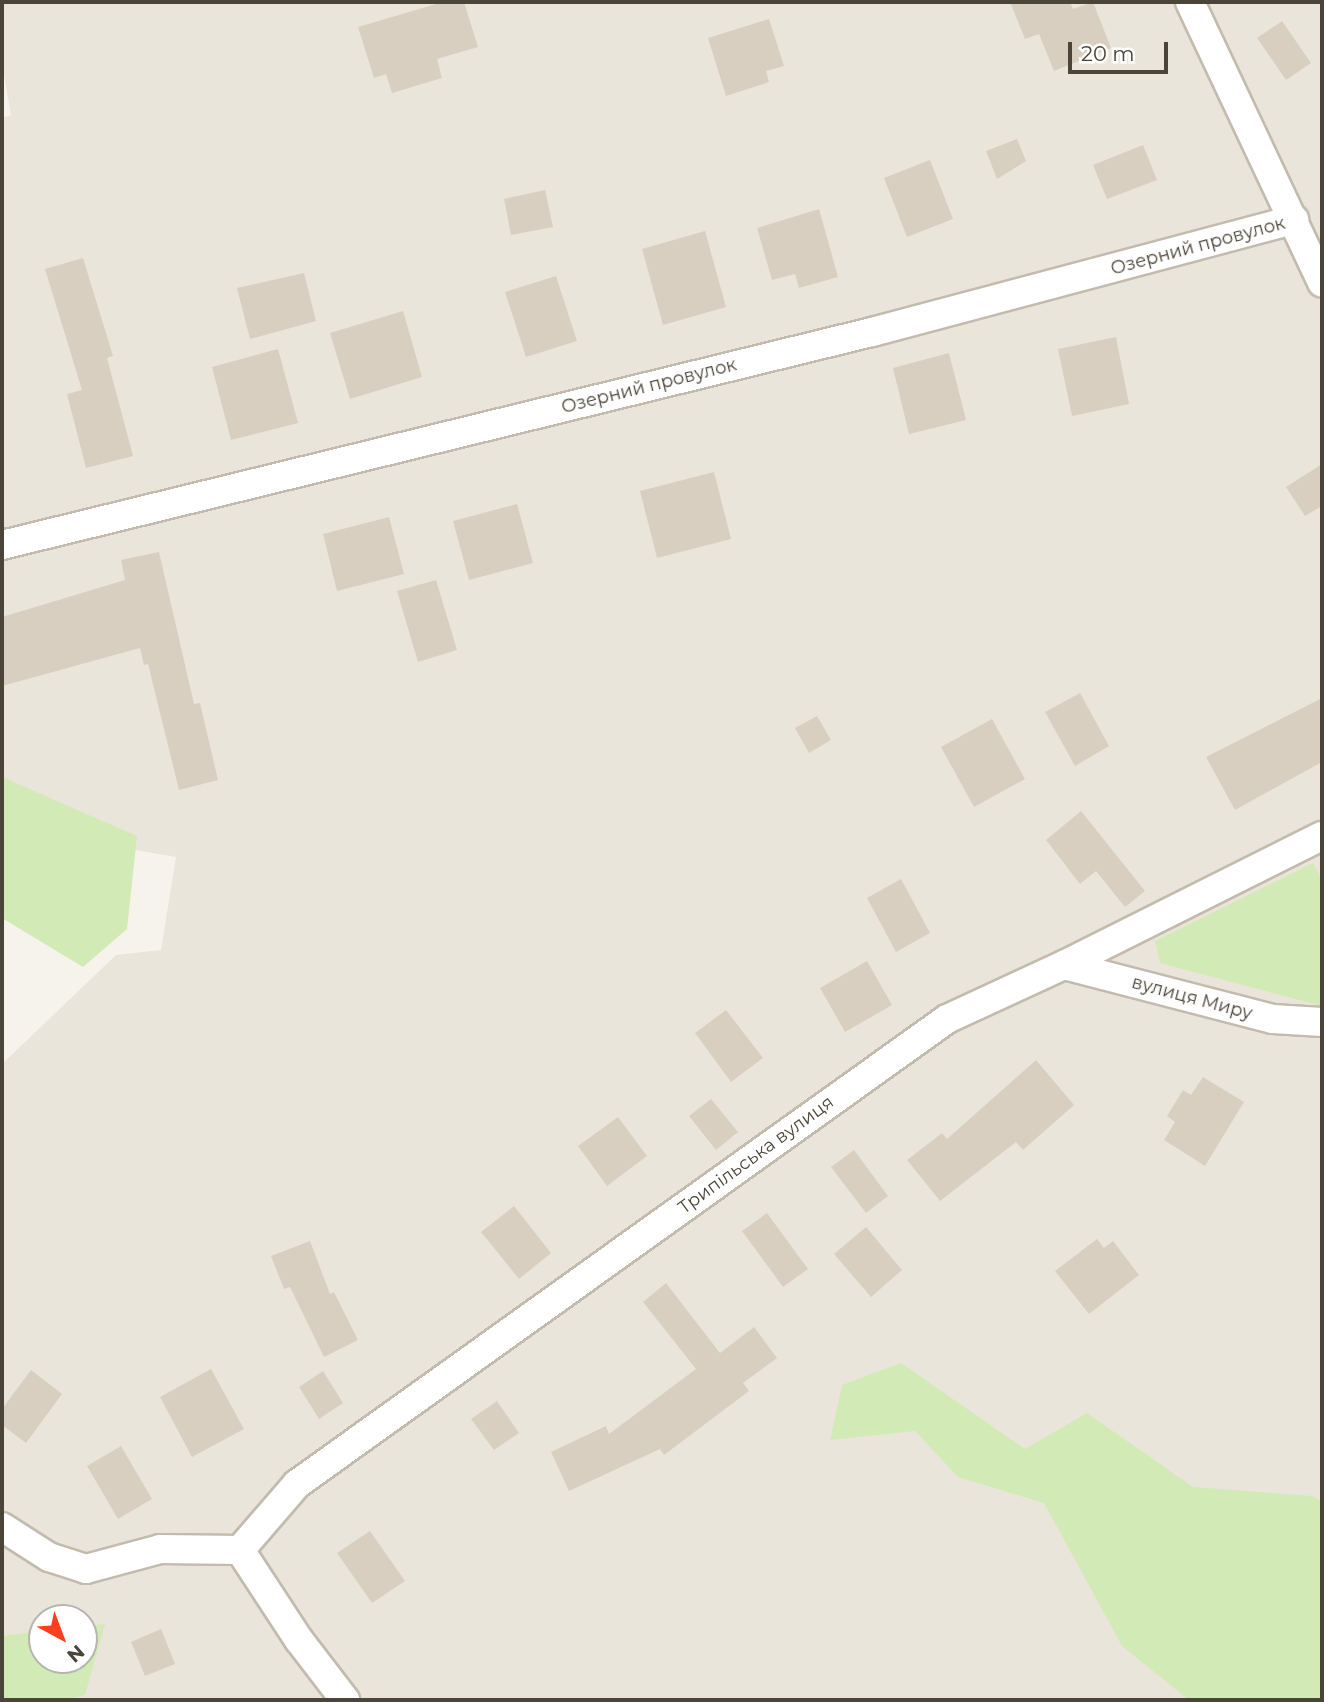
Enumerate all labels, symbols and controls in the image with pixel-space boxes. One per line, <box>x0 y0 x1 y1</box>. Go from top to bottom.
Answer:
scale bar <box>1072 28 1172 72</box>
text: 20 m <box>1081 41 1135 66</box>
street label: Озерний провулок <box>1108 212 1288 280</box>
street label: Озерний провулок <box>559 354 739 418</box>
street label: вулиця Миру <box>1129 972 1255 1024</box>
street label: Трипільська вулиця <box>674 1091 838 1219</box>
north arrow <box>28 1604 98 1674</box>
text: N <box>62 1640 89 1667</box>

